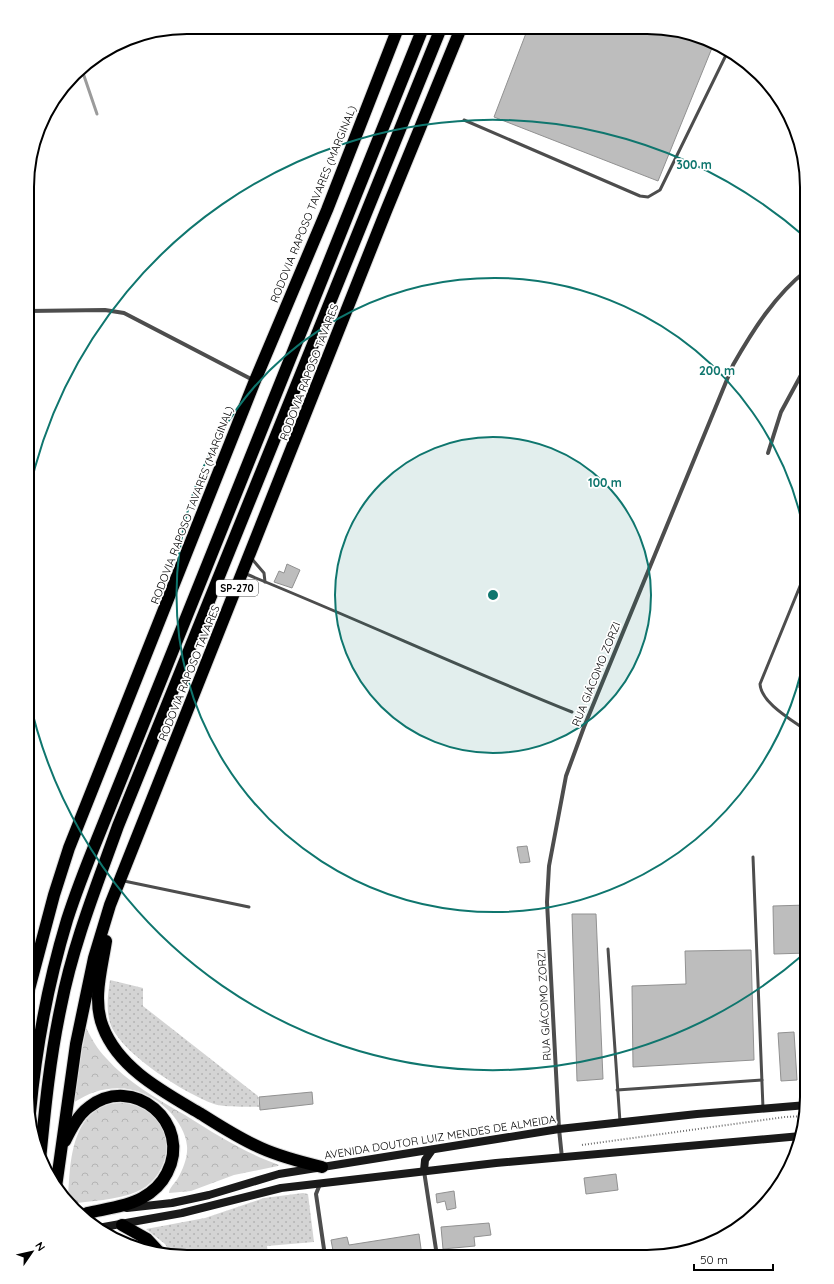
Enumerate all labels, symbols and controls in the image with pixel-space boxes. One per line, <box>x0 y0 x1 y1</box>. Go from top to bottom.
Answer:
street label: RODOVIA RAPOSO TAVARES (MARGINAL) <box>267 103 359 305</box>
text: 300 m <box>676 157 712 172</box>
street label: RODOVIA RAPOSO TAVARES <box>276 302 342 442</box>
text: 200 m <box>699 363 735 378</box>
street label: RODOVIA RAPOSO TAVARES (MARGINAL) <box>148 404 236 606</box>
text: 100 m <box>588 475 622 490</box>
road number: SP-270 <box>216 580 258 596</box>
centre of rings <box>486 588 500 602</box>
street label: RODOVIA RAPOSO TAVARES <box>155 603 223 743</box>
street label: RUA GIÁCOMO ZORZI <box>569 620 623 728</box>
street label: RUA GIÁCOMO ZORZI <box>534 949 554 1061</box>
street label: AVENIDA DOUTOR LUIZ MENDES DE ALMEIDA <box>323 1112 557 1162</box>
north arrow <box>12 1232 52 1272</box>
text: N <box>32 1239 48 1254</box>
scale bar <box>694 1246 773 1272</box>
text: 50 m <box>700 1252 728 1267</box>

